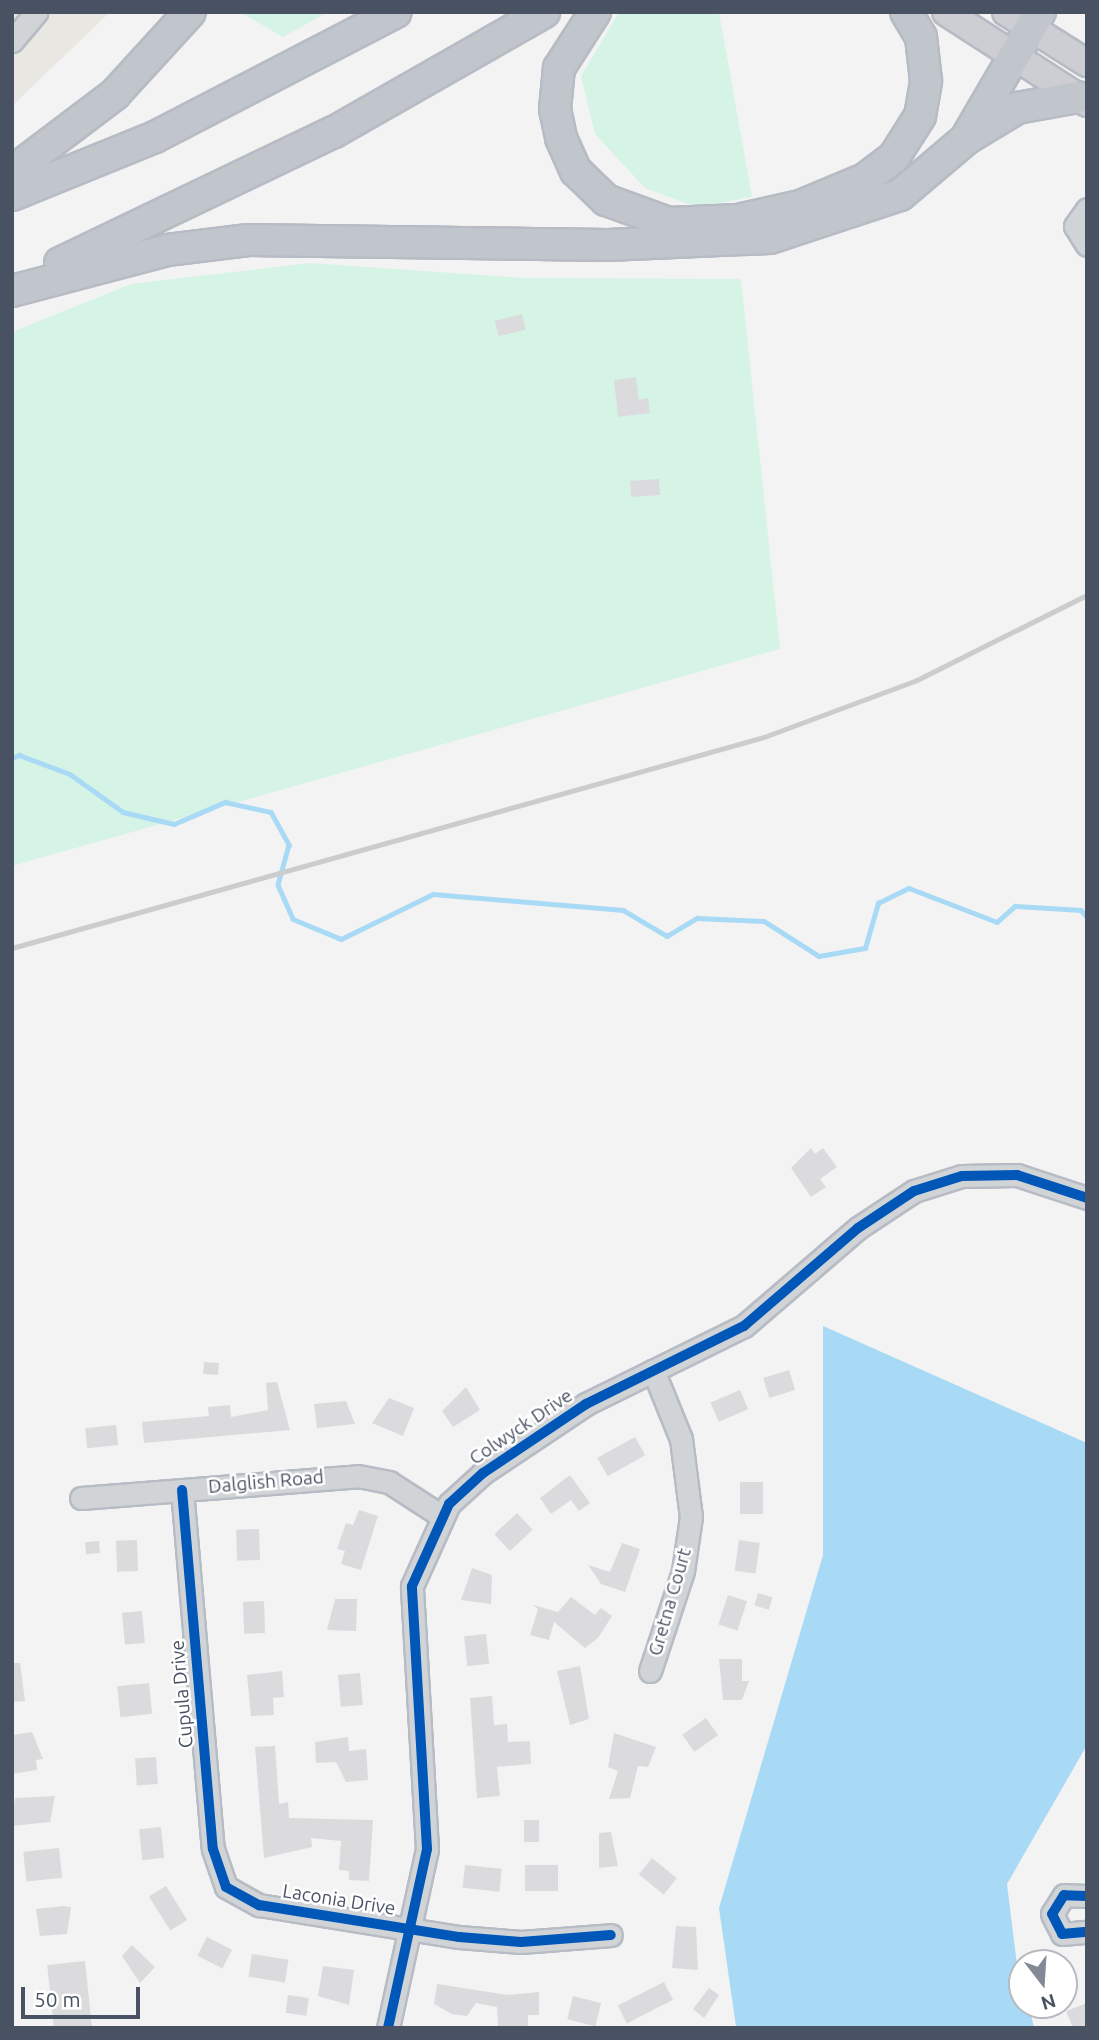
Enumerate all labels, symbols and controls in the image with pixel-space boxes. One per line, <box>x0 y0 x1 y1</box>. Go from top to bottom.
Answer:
street label: Colwyck Drive <box>465 1384 577 1470</box>
street label: Dalglish Road <box>207 1466 325 1498</box>
street label: Gretna Court <box>644 1546 696 1658</box>
street label: Cupula Drive <box>166 1639 198 1749</box>
street label: Laconia Drive <box>281 1880 397 1920</box>
north arrow <box>1008 1949 1078 2019</box>
scale bar <box>24 1974 144 2018</box>
text: 50 m <box>34 1987 81 2011</box>
text: N <box>1039 1990 1059 2015</box>

